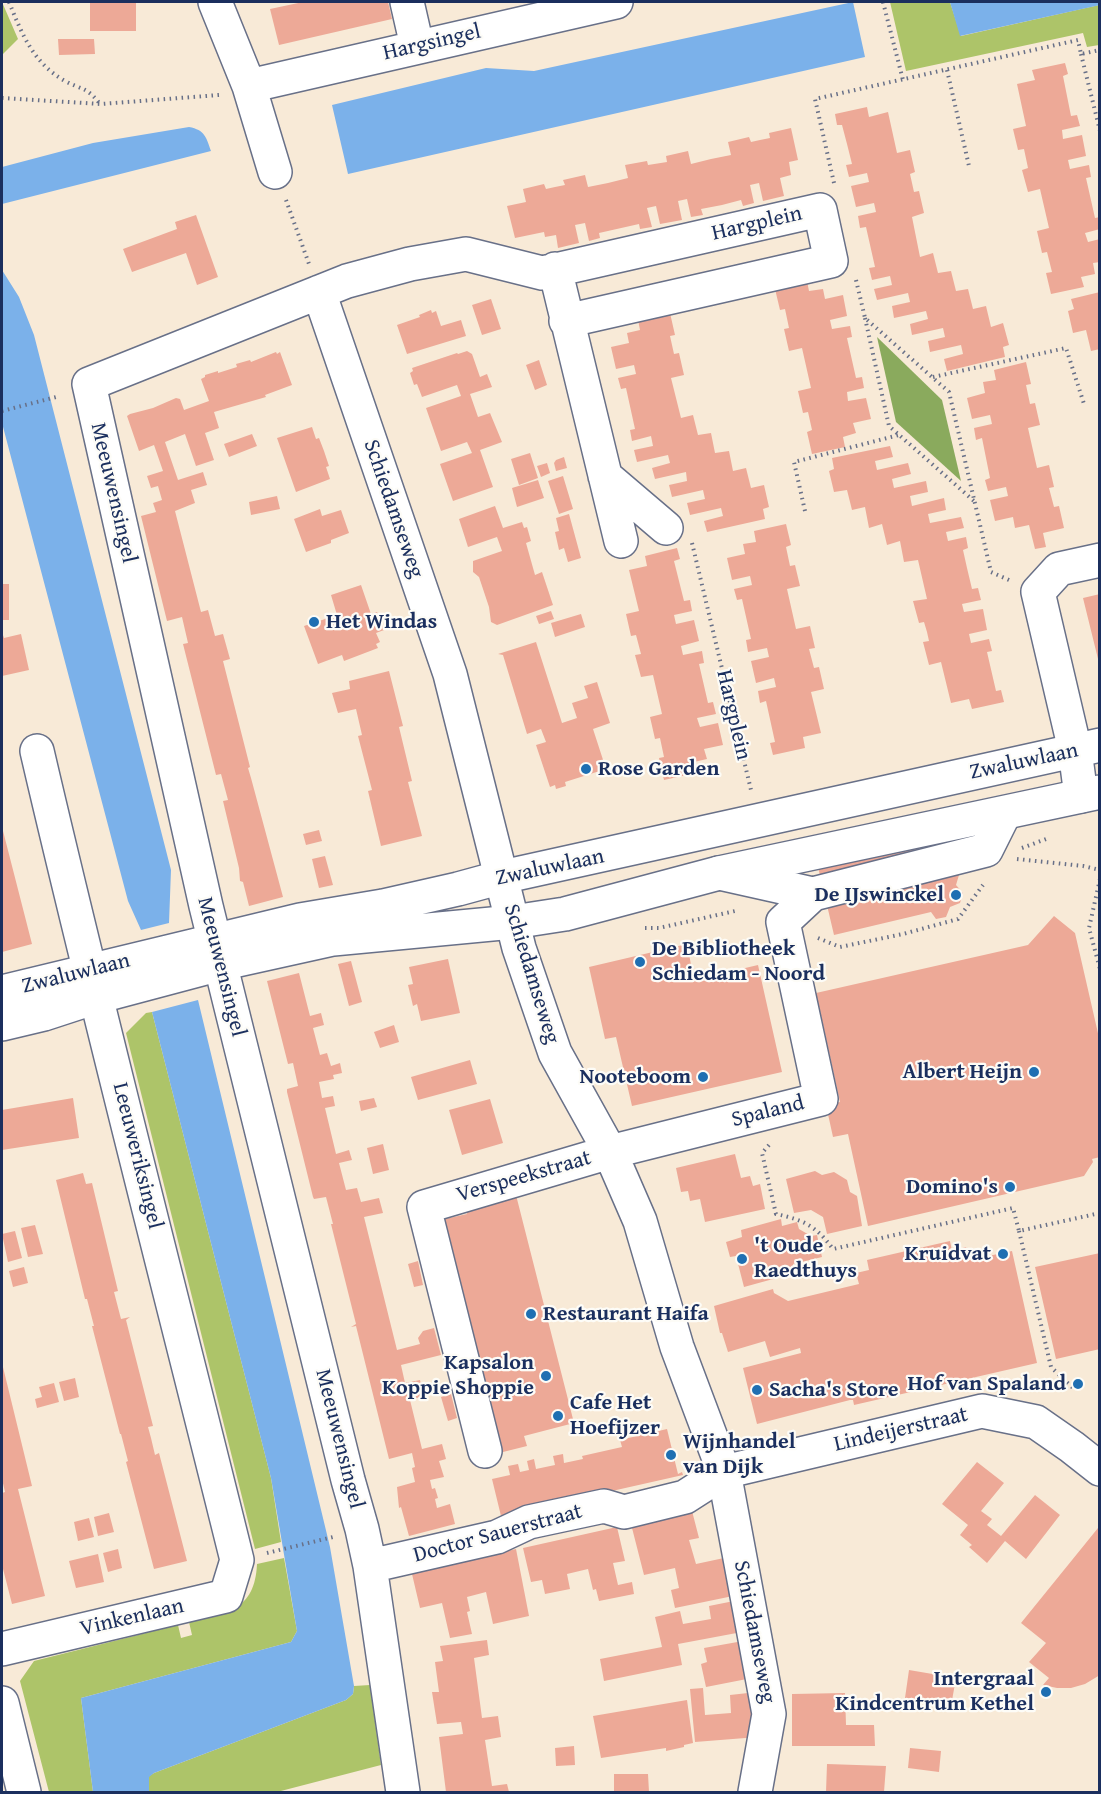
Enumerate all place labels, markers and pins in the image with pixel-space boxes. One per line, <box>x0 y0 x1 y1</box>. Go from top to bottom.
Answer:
place label: Het Windas <box>326 609 437 635</box>
marker: Het Windas <box>307 615 321 629</box>
place label: Rose Garden <box>598 756 719 782</box>
marker: Rose Garden <box>579 762 593 776</box>
place label: De IJswinckel <box>814 882 944 908</box>
marker: De IJswinckel <box>949 888 963 902</box>
place label: De Bibliotheek Schiedam - Noord <box>652 936 825 987</box>
marker: De Bibliotheek Schiedam - Noord <box>633 955 647 969</box>
place label: Albert Heijn <box>903 1059 1022 1085</box>
place label: Nooteboom <box>579 1064 691 1090</box>
marker: Albert Heijn <box>1027 1065 1041 1079</box>
marker: Nooteboom <box>696 1070 710 1084</box>
place label: Domino's <box>906 1174 998 1200</box>
marker: Domino's <box>1003 1180 1017 1194</box>
place label: 't Oude Raedthuys <box>754 1233 857 1284</box>
place label: Kruidvat <box>904 1241 991 1267</box>
marker: Kruidvat <box>996 1247 1010 1261</box>
marker: 't Oude Raedthuys <box>735 1252 749 1266</box>
place label: Restaurant Haifa <box>543 1301 709 1327</box>
marker: Restaurant Haifa <box>524 1307 538 1321</box>
place label: Kapsalon Koppie Shoppie <box>382 1350 534 1402</box>
marker: Kapsalon Koppie Shoppie <box>539 1369 553 1383</box>
place label: Hof van Spaland <box>907 1371 1066 1397</box>
place label: Sacha's Store <box>769 1377 899 1403</box>
marker: Hof van Spaland <box>1071 1377 1085 1391</box>
marker: Sacha's Store <box>750 1383 764 1397</box>
place label: Cafe Het Hoefijzer <box>570 1390 660 1442</box>
marker: Cafe Het Hoefijzer <box>551 1409 565 1423</box>
place label: Wijnhandel van Dijk <box>683 1429 796 1480</box>
marker: Wijnhandel van Dijk <box>664 1448 678 1462</box>
place label: Intergraal Kindcentrum Kethel <box>835 1666 1034 1718</box>
marker: Intergraal Kindcentrum Kethel <box>1039 1685 1053 1699</box>

